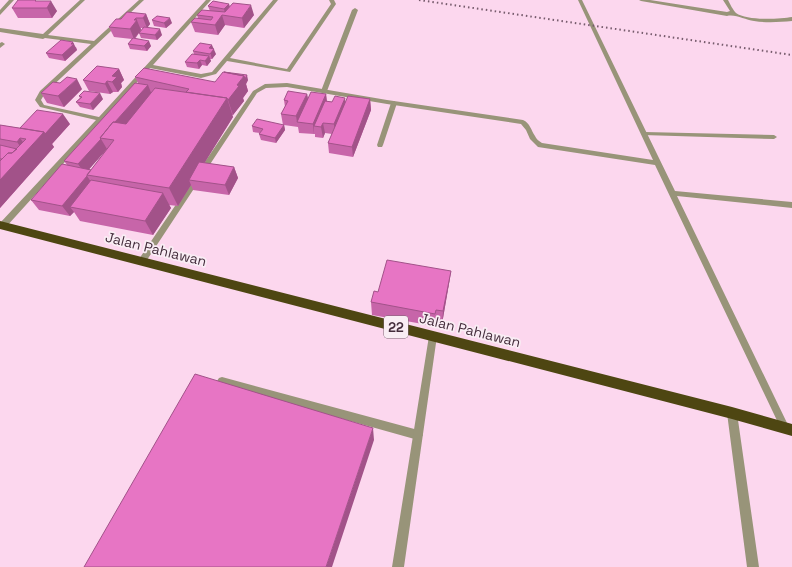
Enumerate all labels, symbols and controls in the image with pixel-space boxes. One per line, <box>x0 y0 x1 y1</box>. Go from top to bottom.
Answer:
street label: Jalan Pahlawan <box>104 228 208 270</box>
street label: Jalan Pahlawan <box>418 309 522 351</box>
road number: 22 <box>384 316 408 338</box>

